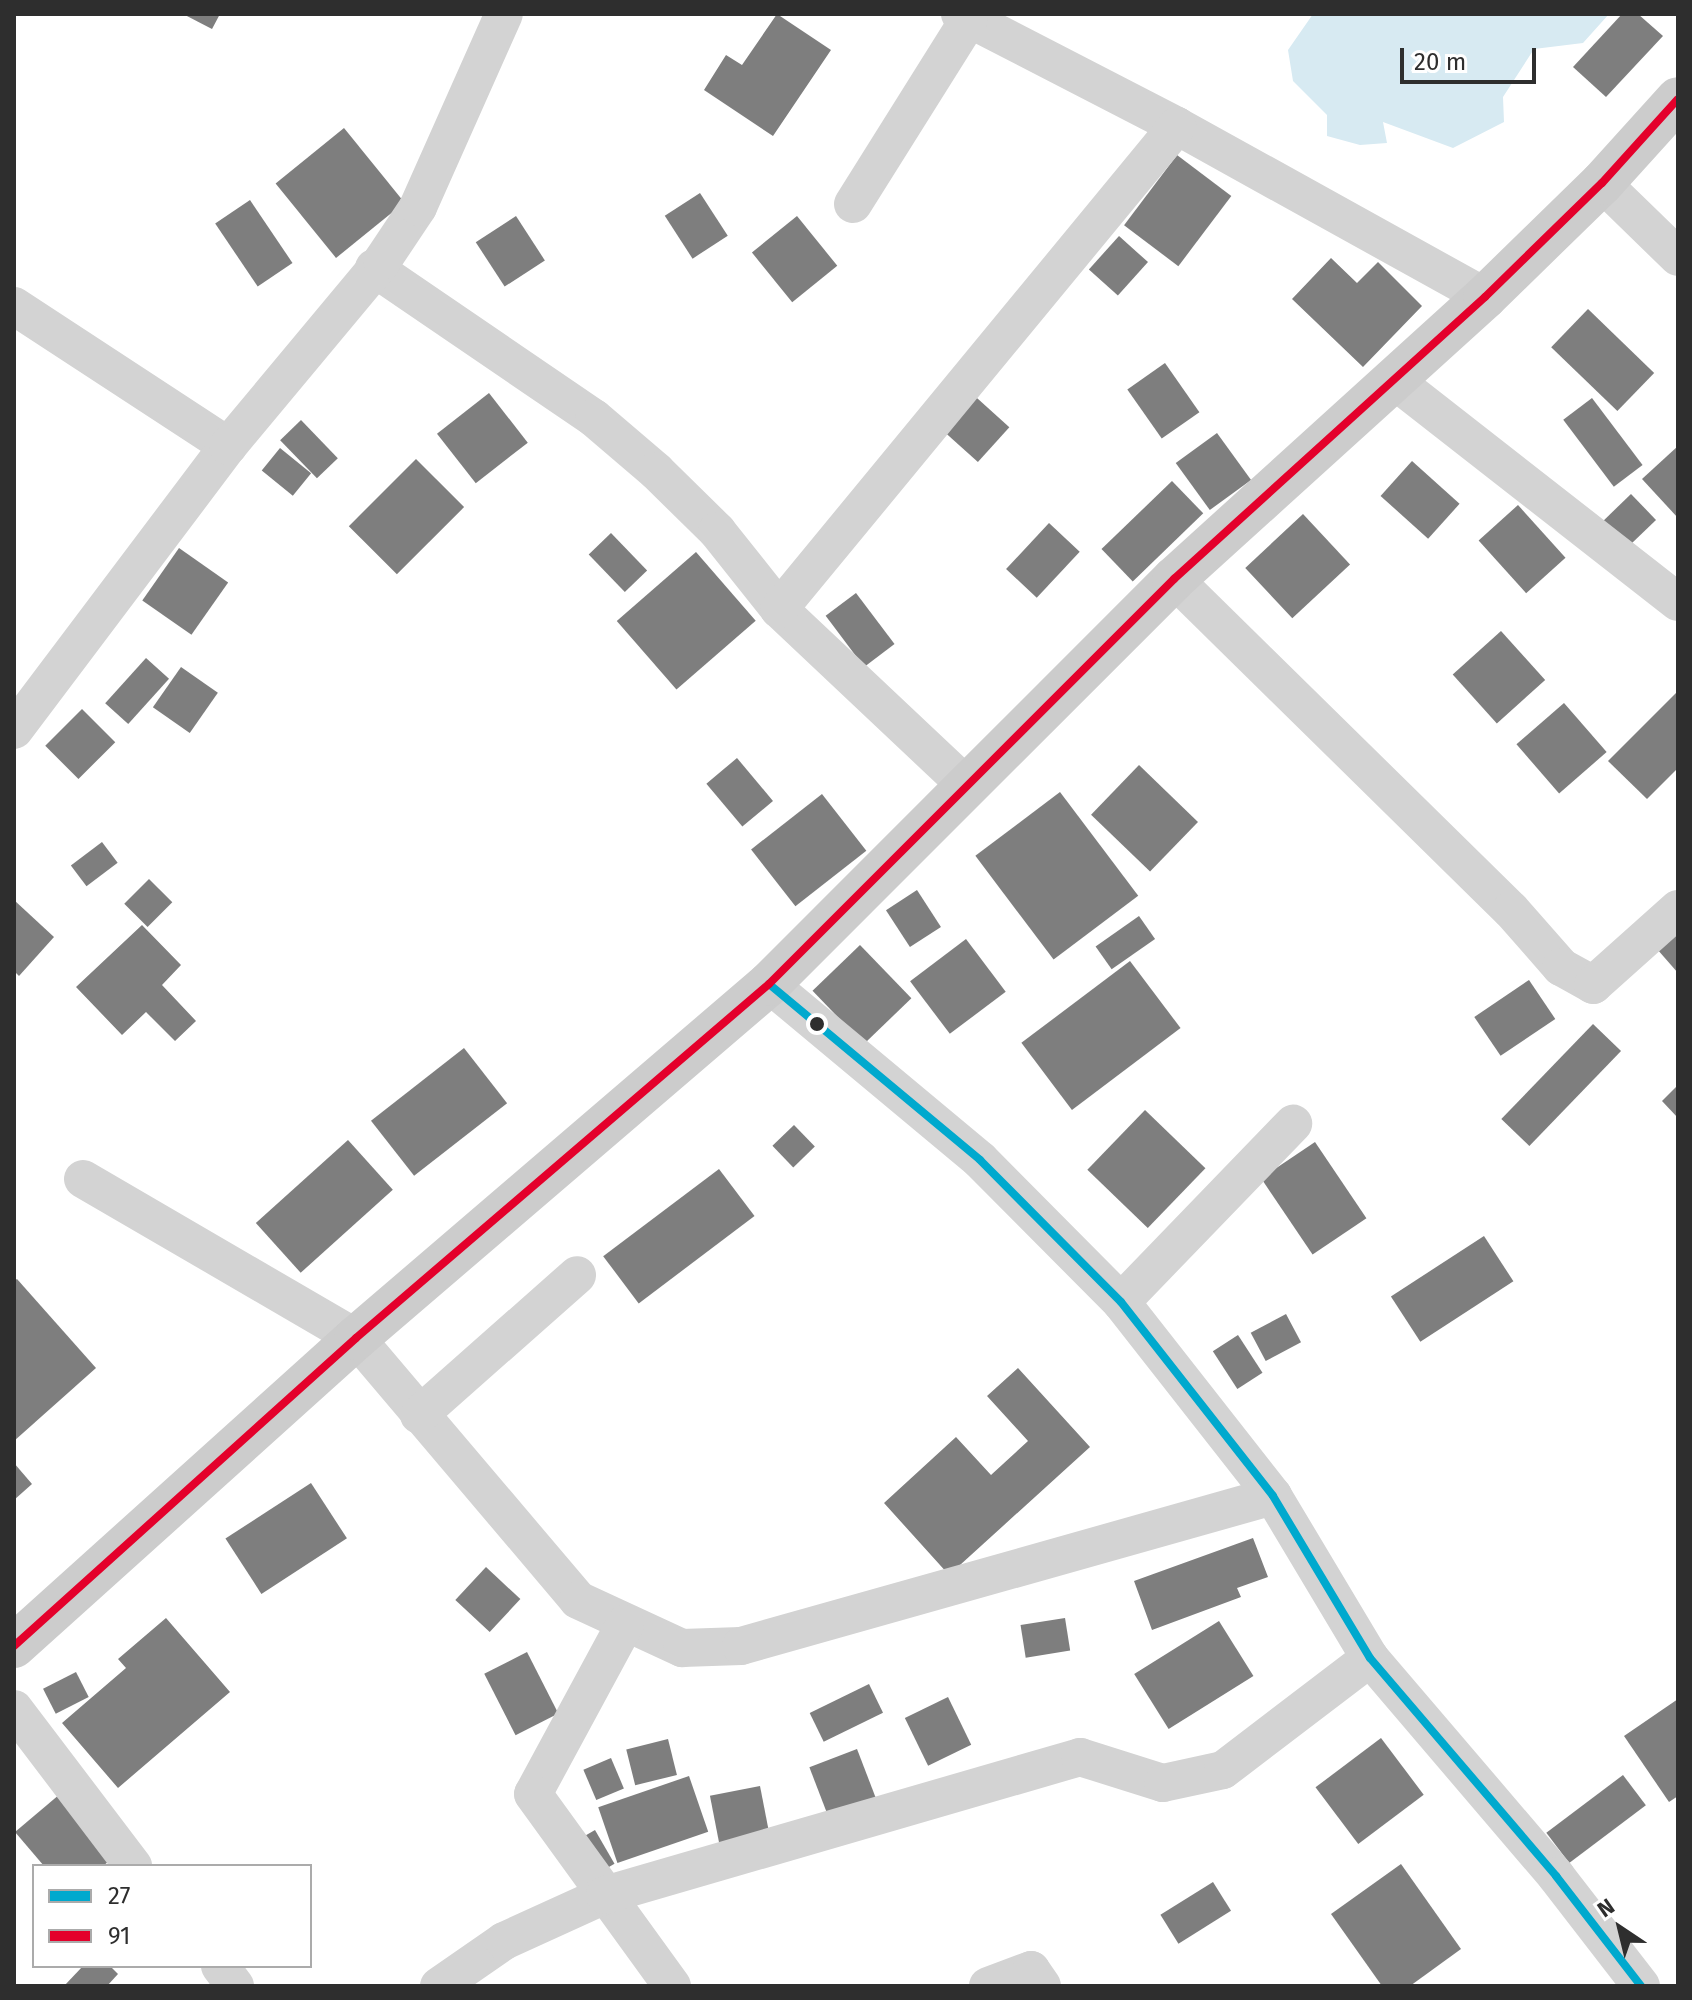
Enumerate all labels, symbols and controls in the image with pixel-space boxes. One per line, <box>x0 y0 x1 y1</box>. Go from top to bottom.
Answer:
scale bar <box>1404 32 1540 82</box>
text: 20 m <box>1414 48 1466 76</box>
unlabelled marker <box>809 1016 825 1032</box>
legend <box>32 1864 312 1968</box>
text: 27 <box>108 1882 130 1910</box>
north arrow <box>1580 1888 1660 1968</box>
text: N <box>1592 1893 1620 1923</box>
text: 91 <box>108 1922 131 1950</box>

